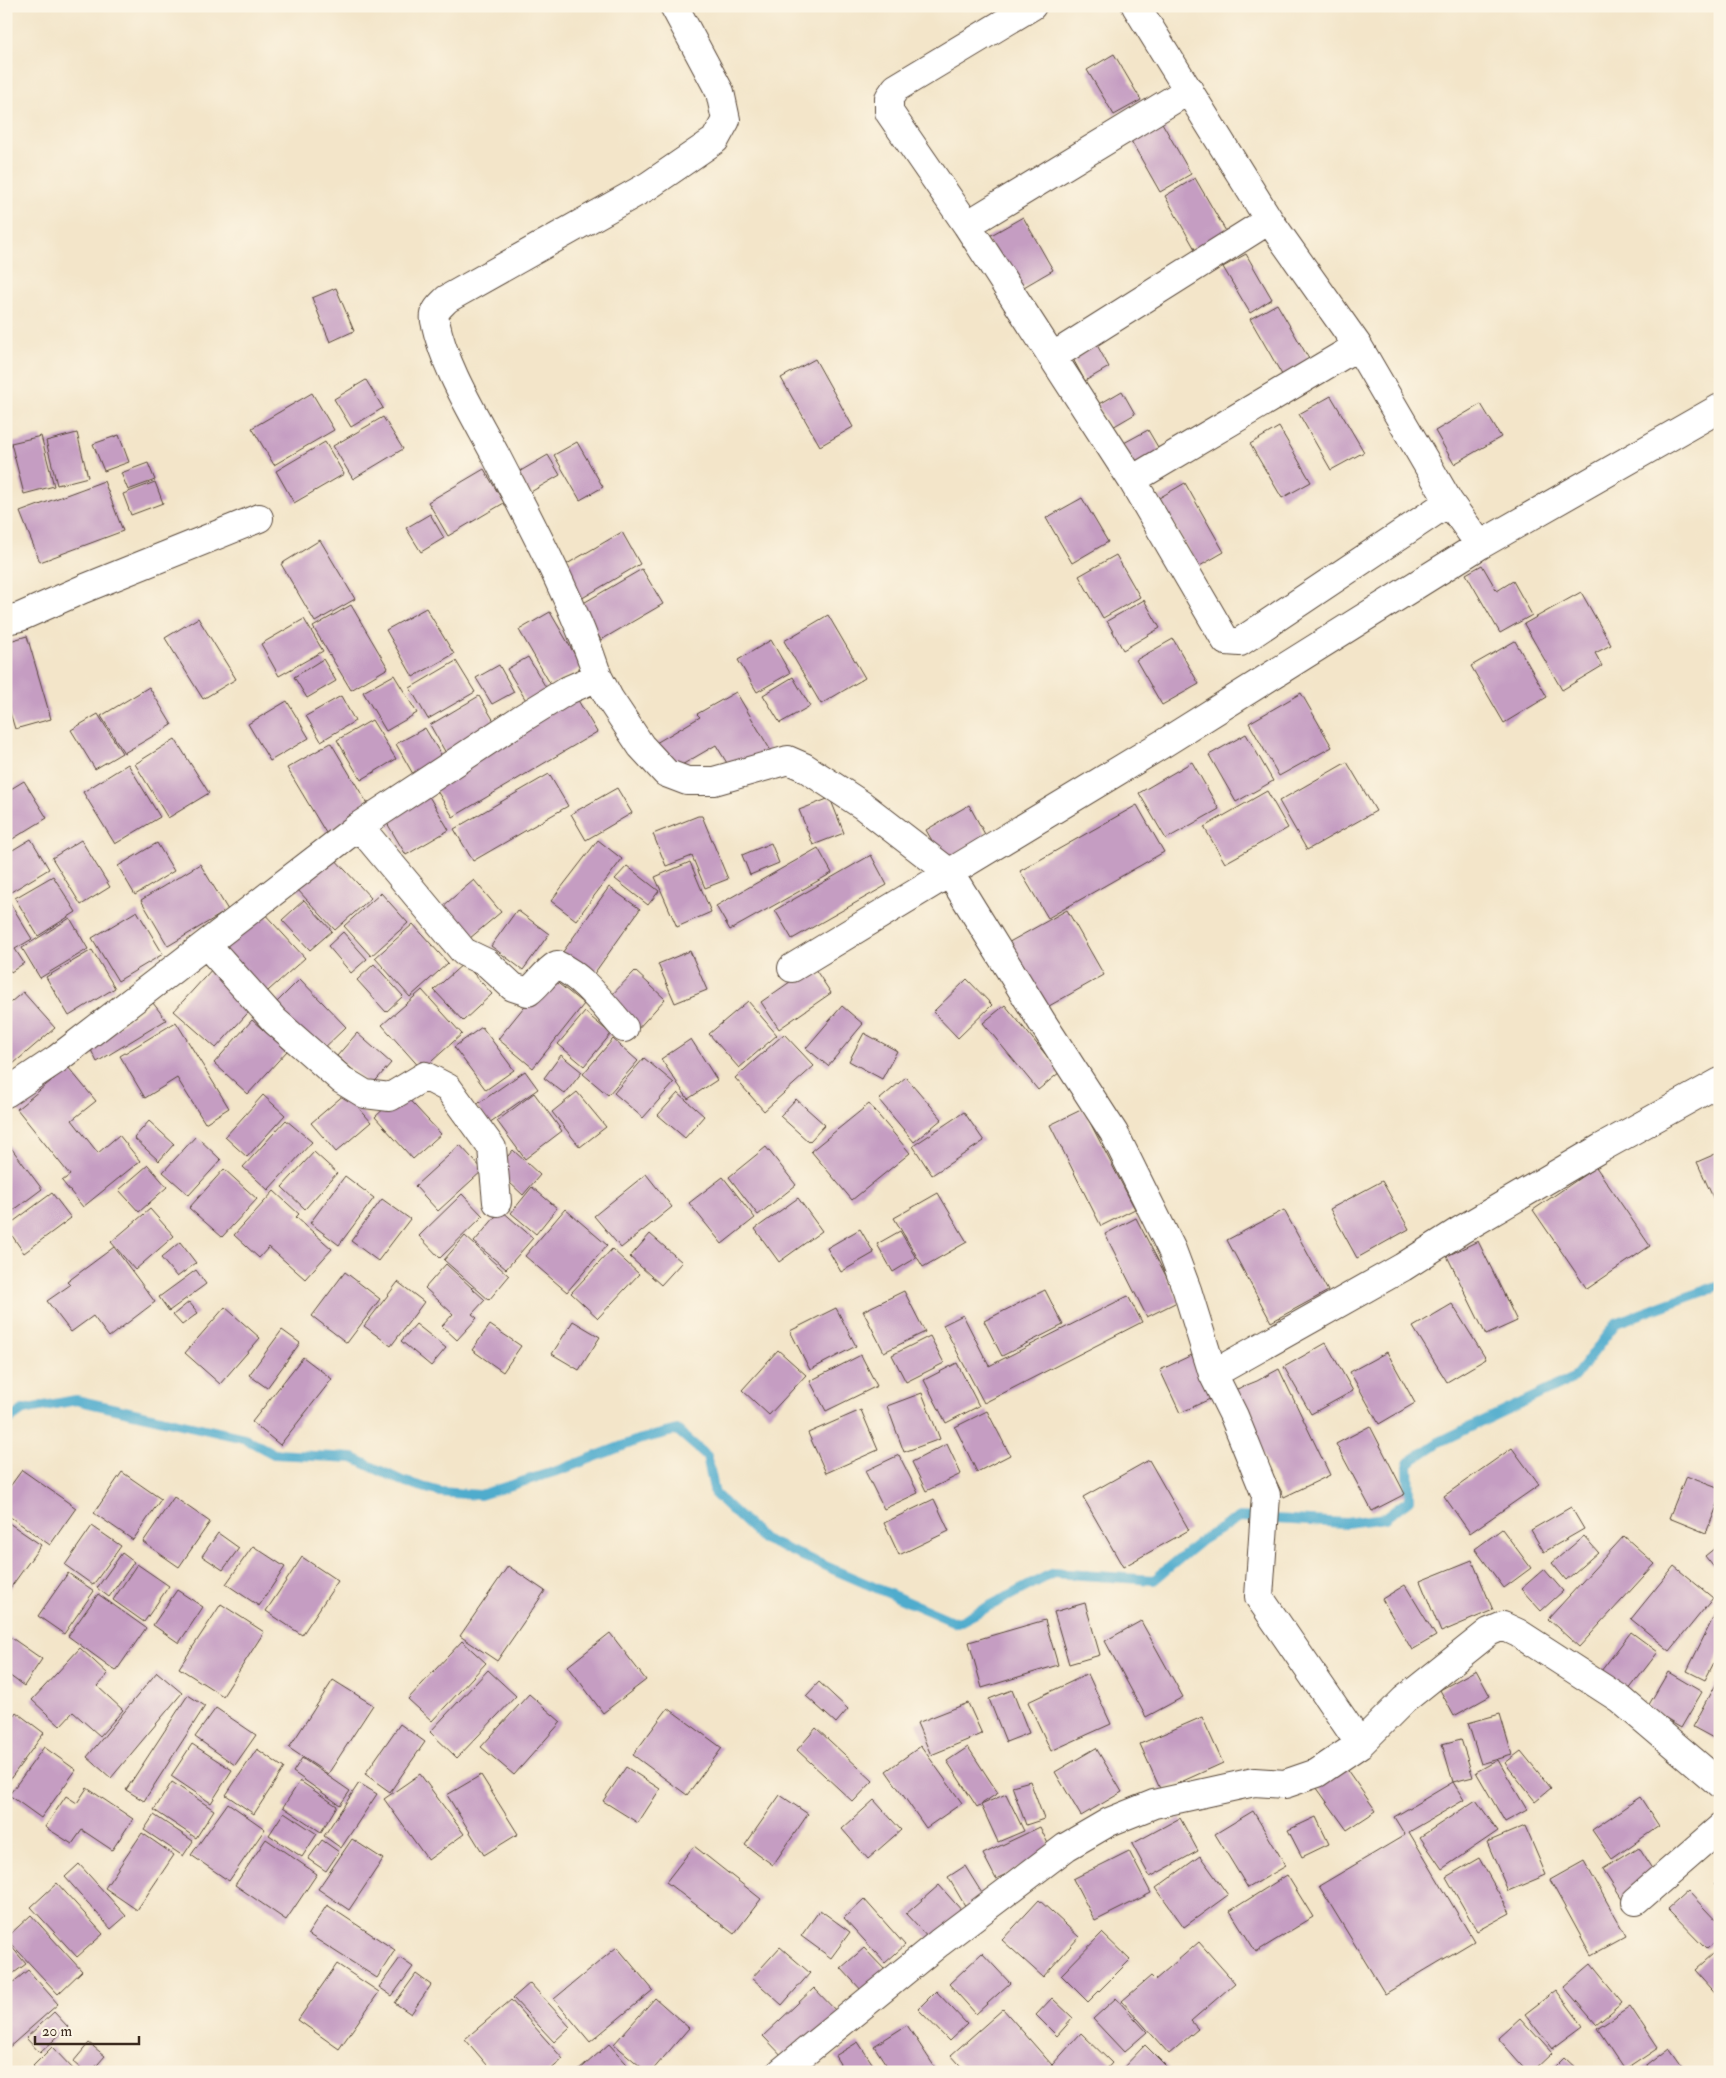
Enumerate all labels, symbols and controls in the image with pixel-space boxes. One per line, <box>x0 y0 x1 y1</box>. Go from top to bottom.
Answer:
scale bar <box>35 2013 139 2045</box>
text: 20 m <box>42 2022 72 2041</box>

